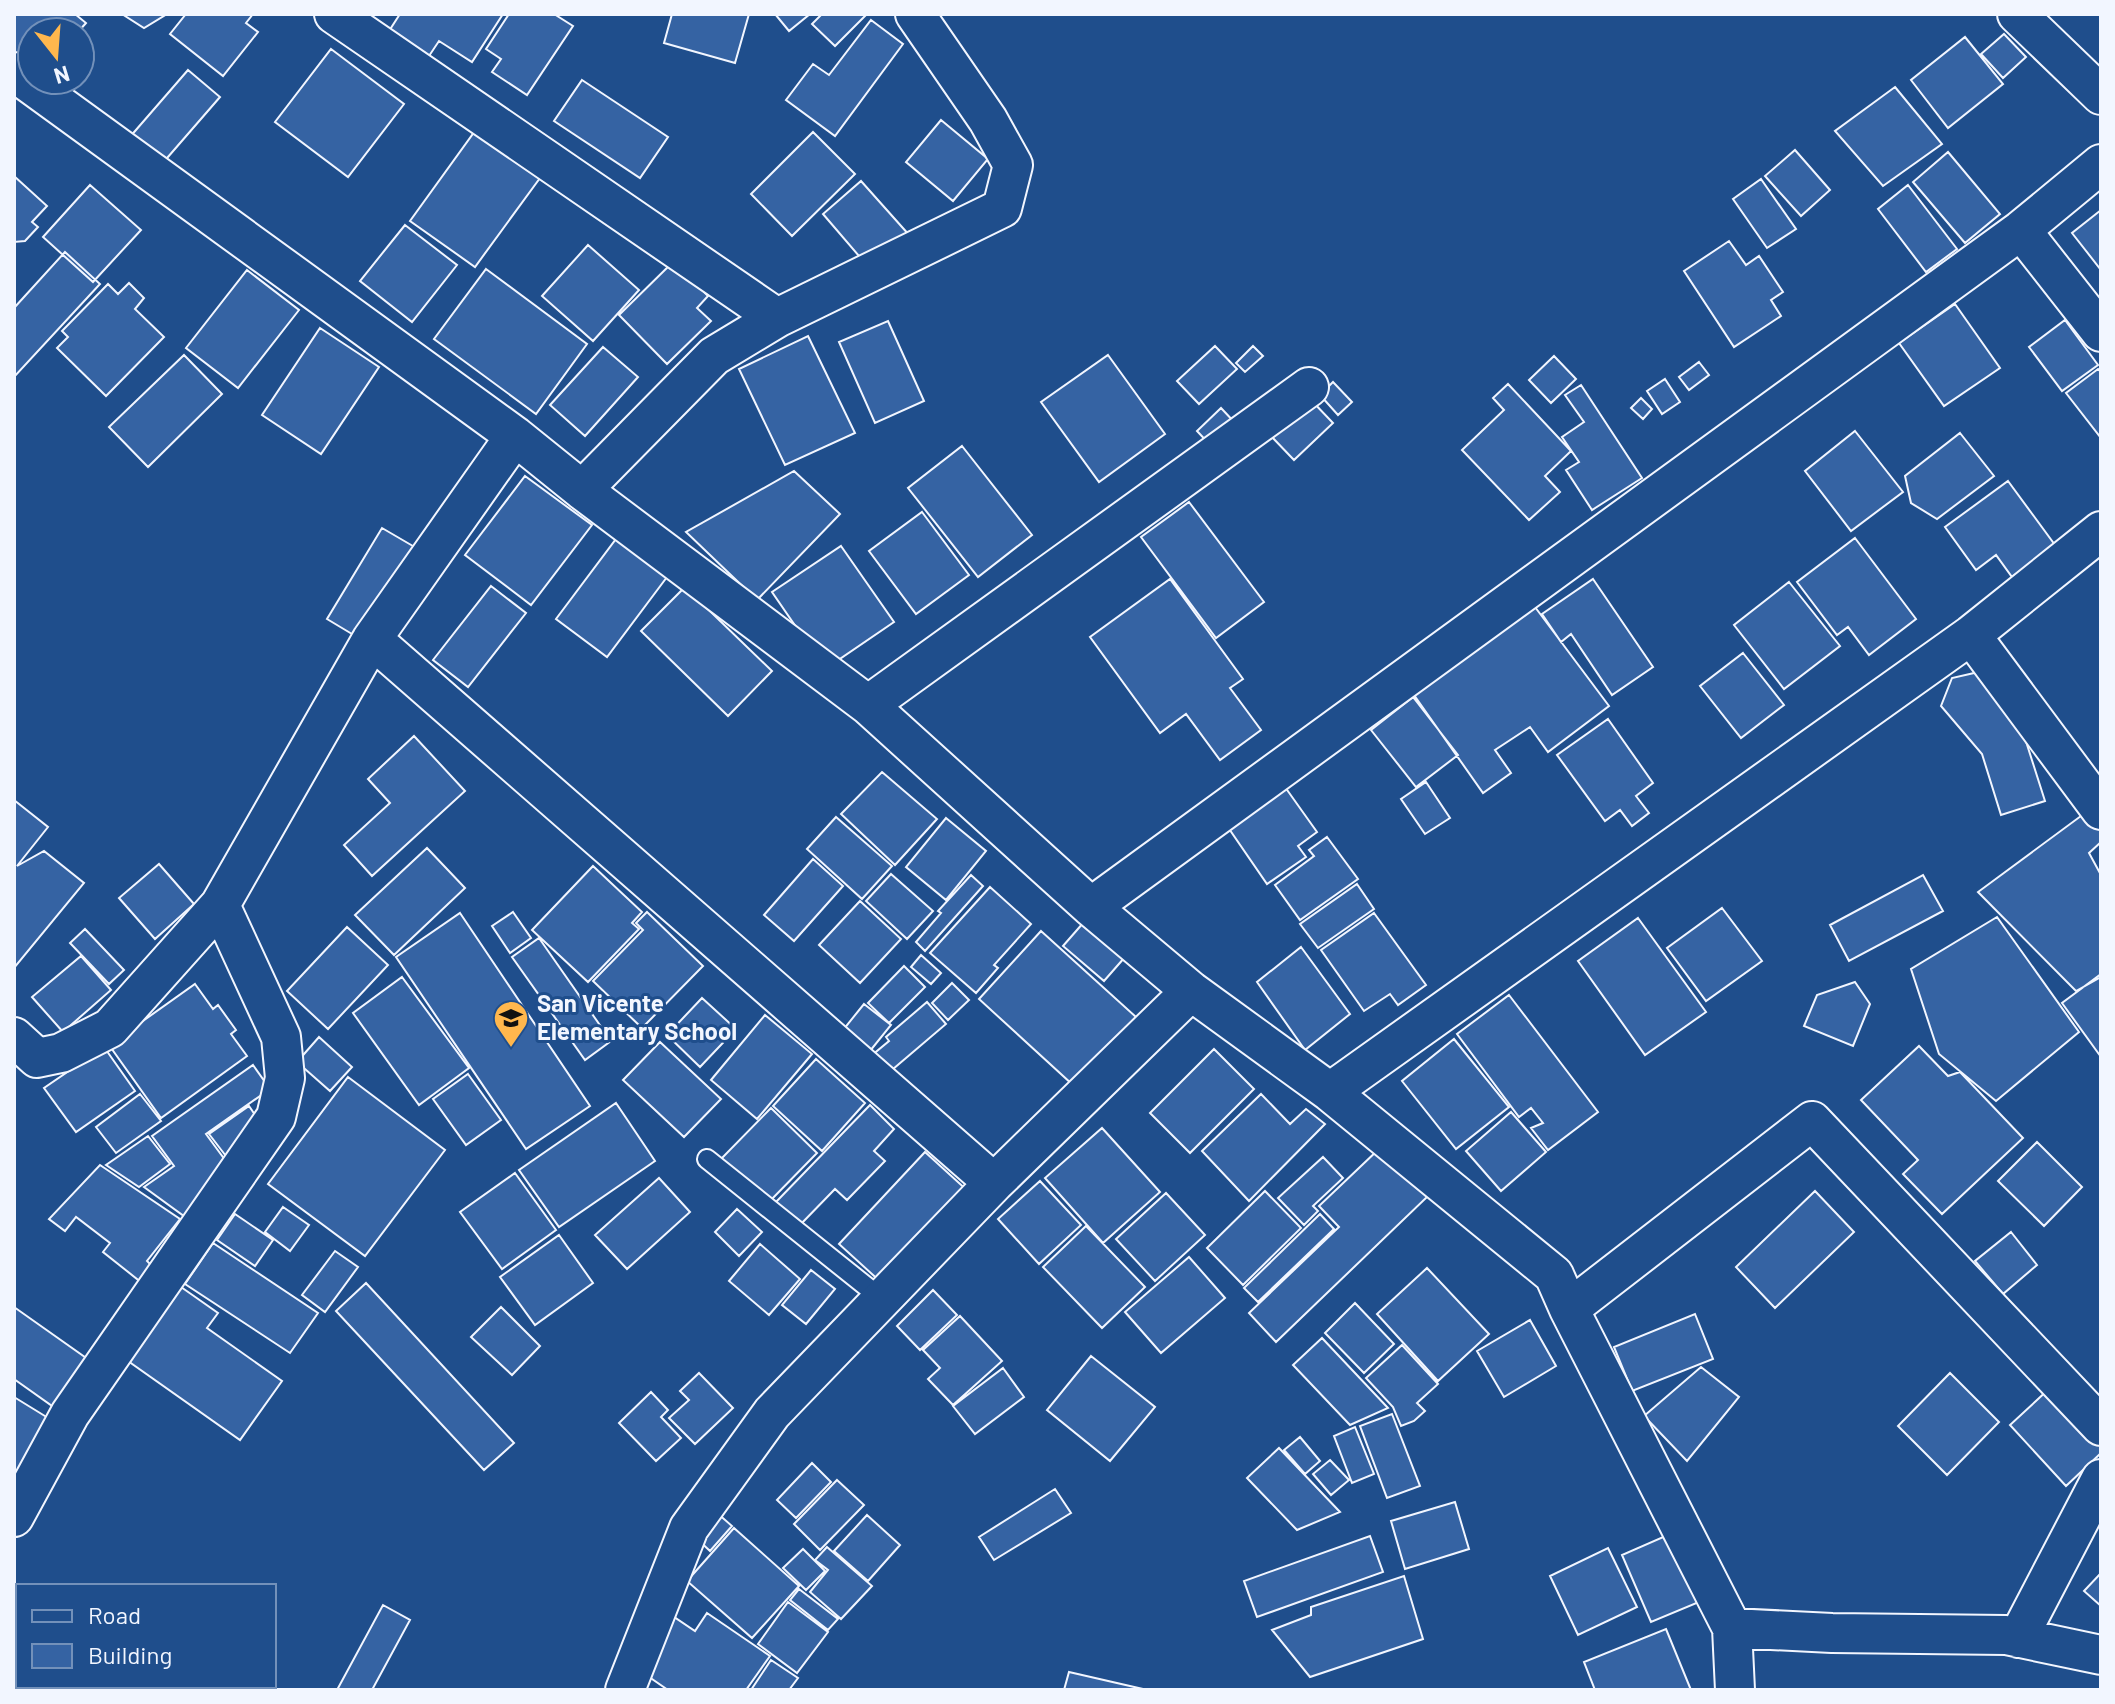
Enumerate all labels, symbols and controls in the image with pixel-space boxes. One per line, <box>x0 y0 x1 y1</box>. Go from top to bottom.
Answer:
north arrow <box>16 16 96 96</box>
text: N <box>51 62 73 91</box>
place label: San Vicente Elementary School <box>537 988 737 1045</box>
school or university icon: San Vicente Elementary School <box>492 999 530 1049</box>
legend <box>16 1584 276 1688</box>
text: Road <box>88 1600 141 1629</box>
text: Building <box>88 1640 172 1669</box>

